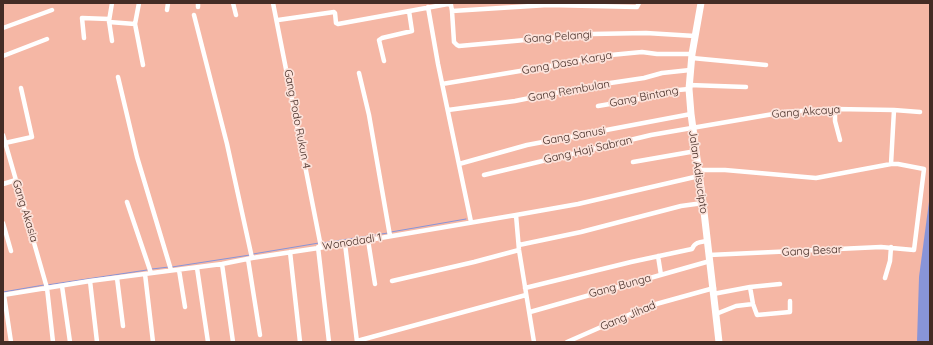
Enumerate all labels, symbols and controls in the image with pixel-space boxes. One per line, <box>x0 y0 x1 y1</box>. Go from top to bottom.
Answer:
street label: Gang Pelangi <box>524 28 592 46</box>
street label: Gang Dasa Karya <box>521 49 613 77</box>
street label: Gang Podo Rukun 4 <box>281 68 313 170</box>
street label: Gang Rembulan <box>527 77 611 105</box>
street label: Gang Bintang <box>608 84 680 110</box>
street label: Gang Akcaya <box>771 103 841 121</box>
street label: Gang Sanusi <box>542 124 606 148</box>
street label: Jalan Adisucipto <box>686 129 710 215</box>
street label: Gang Haji Sabran <box>543 133 633 167</box>
street label: Gang Akasia <box>9 178 41 244</box>
street label: Wonodadi 1 <box>322 231 382 253</box>
street label: Gang Besar <box>782 243 842 259</box>
street label: Gang Bunga <box>587 271 653 301</box>
street label: Gang Jihad <box>598 298 658 334</box>

